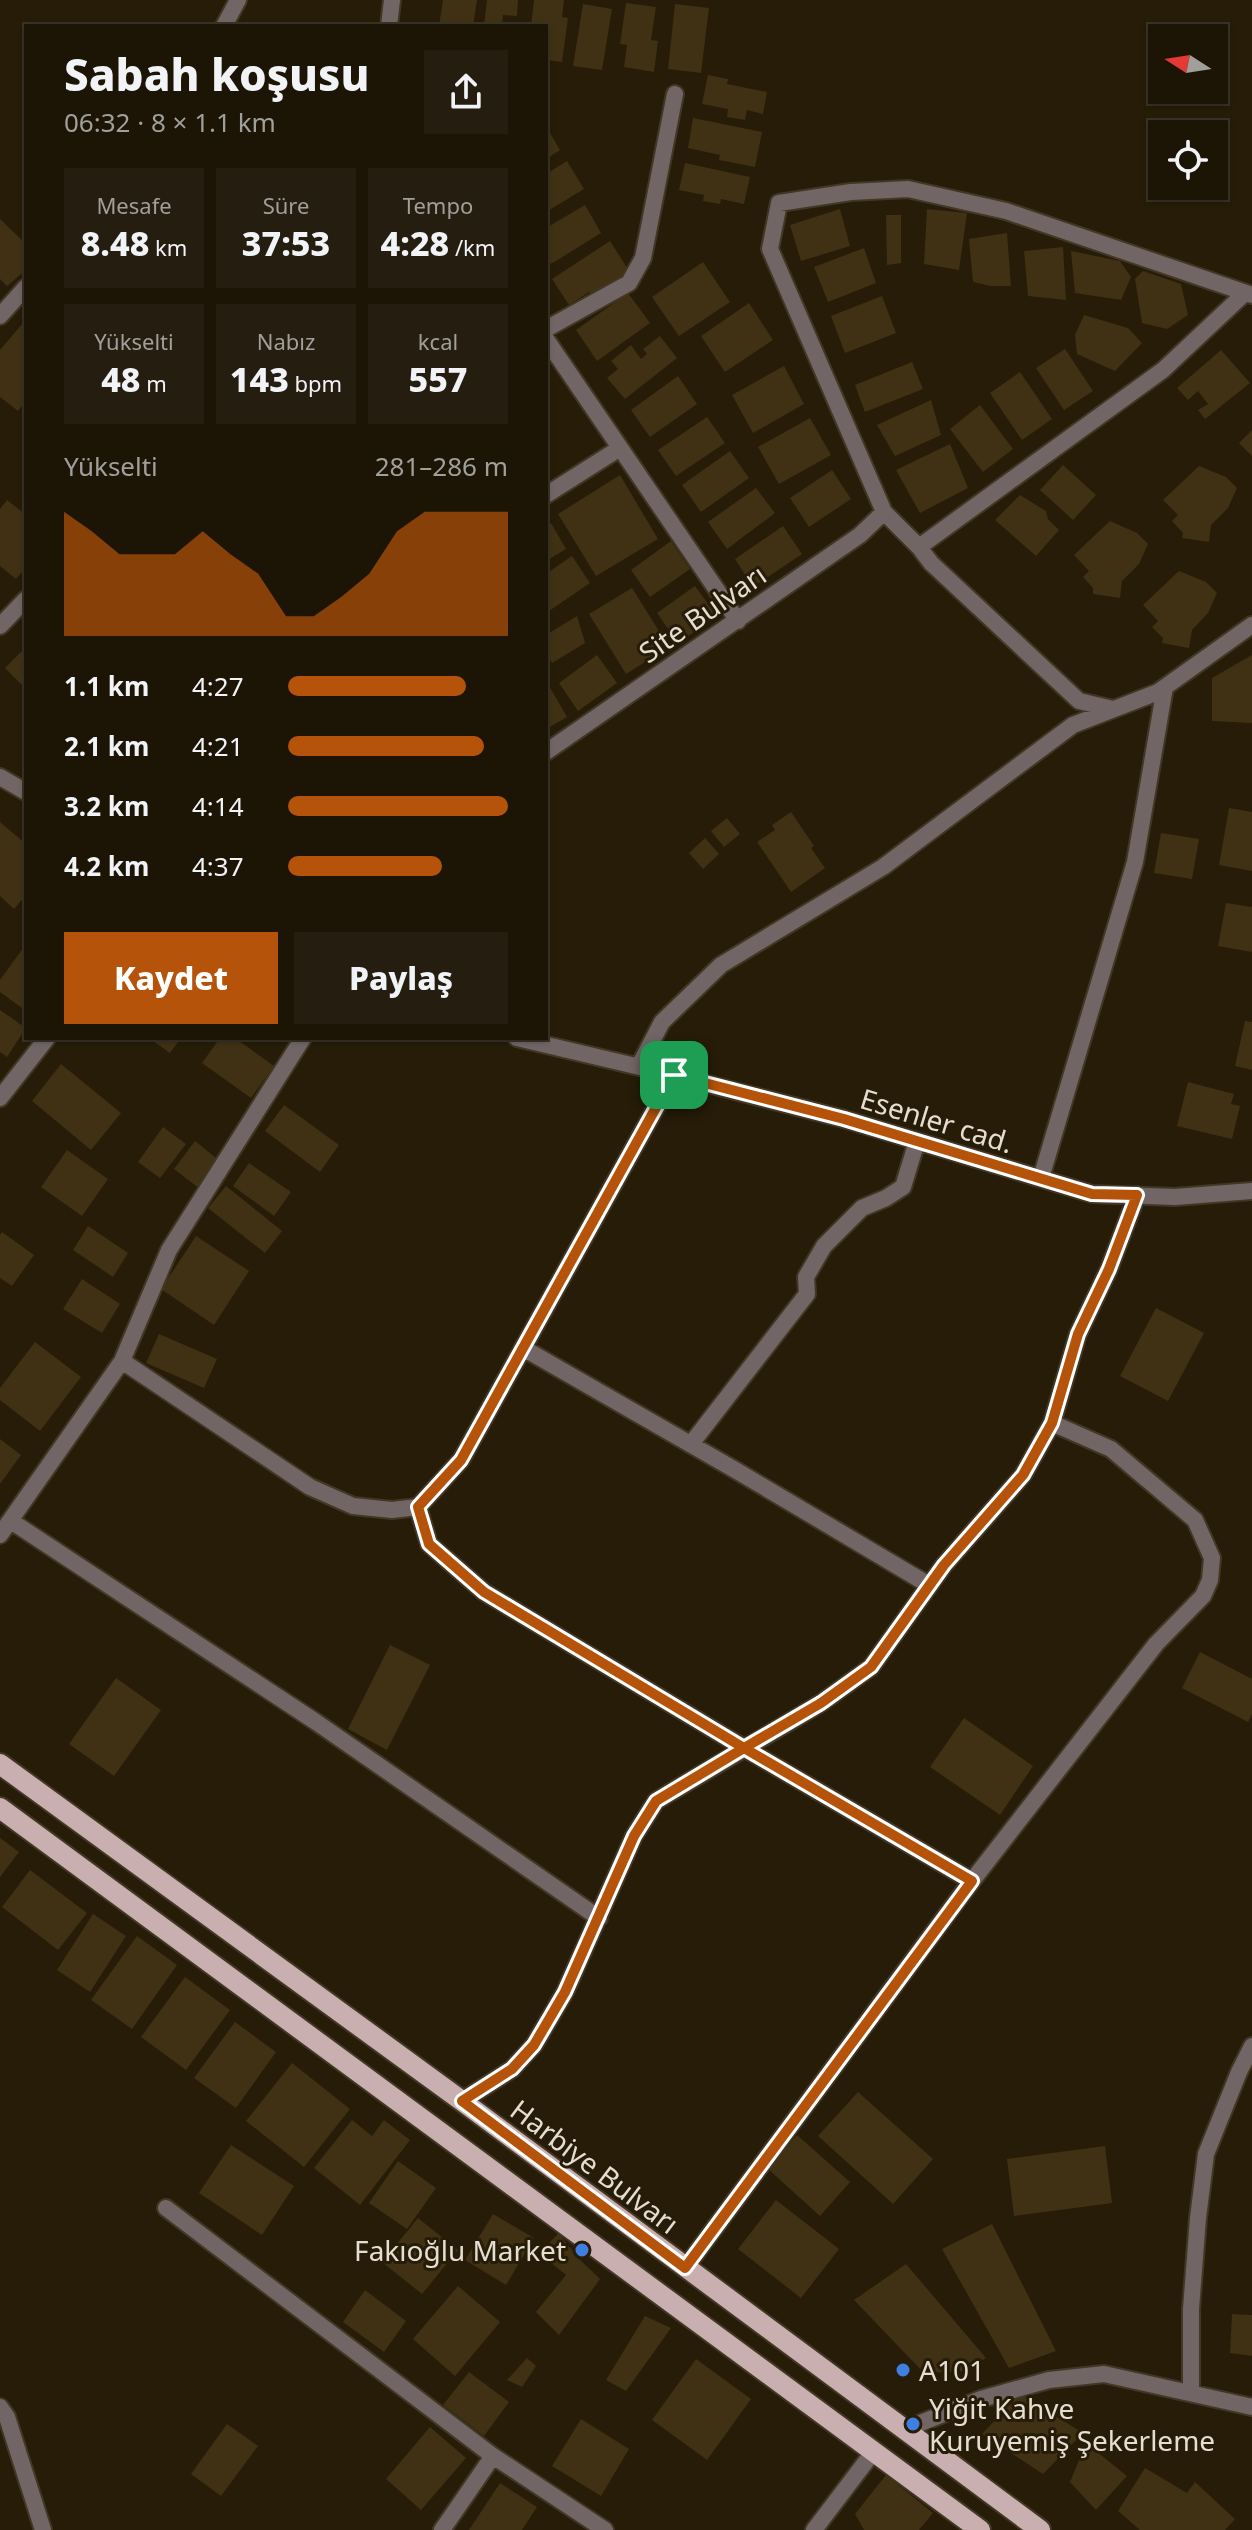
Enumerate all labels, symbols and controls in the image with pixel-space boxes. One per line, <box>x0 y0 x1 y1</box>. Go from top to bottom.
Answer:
north arrow <box>1148 24 1228 104</box>
map controls <box>1148 24 1228 200</box>
text: Sabah koşusu <box>64 44 370 104</box>
button: share <box>424 50 508 134</box>
text: 06:32 · 8 × 1.1 km <box>64 104 276 140</box>
button: locate <box>1148 120 1228 200</box>
text: Mesafe <box>96 190 172 220</box>
text: Süre <box>263 190 309 220</box>
text: Tempo <box>403 190 473 220</box>
text: 8.48 <box>81 220 149 266</box>
text: 37:53 <box>242 220 330 266</box>
text: 4:28 <box>381 220 449 266</box>
text: km <box>149 232 187 262</box>
text: /km <box>449 232 495 262</box>
text: Yükselti <box>94 326 174 356</box>
text: Nabız <box>257 326 315 356</box>
text: kcal <box>418 326 458 356</box>
text: 48 <box>101 356 141 402</box>
text: 143 <box>230 356 289 402</box>
text: 557 <box>409 356 467 402</box>
text: m <box>141 368 167 398</box>
text: bpm <box>289 368 342 398</box>
text: Yükselti <box>64 448 158 484</box>
text: 281–286 m <box>375 448 508 484</box>
street label: Site Bulvarı <box>631 555 773 671</box>
text: 1.1 km <box>64 668 149 704</box>
text: 4:27 <box>192 668 244 704</box>
text: 2.1 km <box>64 728 149 764</box>
text: 4:21 <box>192 728 244 764</box>
text: 3.2 km <box>64 788 149 824</box>
text: 4:14 <box>192 788 244 824</box>
text: 4.2 km <box>64 848 149 884</box>
text: 4:37 <box>192 848 244 884</box>
button: Kaydet <box>64 932 278 1024</box>
button: Paylaş <box>294 932 508 1024</box>
pin <box>640 1041 708 1109</box>
icon: arrive <box>652 1053 696 1097</box>
street label: Esenler cad. <box>856 1079 1018 1161</box>
street label: Harbiye Bulvarı <box>503 2090 687 2242</box>
place label: Fakıoğlu Market <box>354 2231 566 2269</box>
marker: Fakıoğlu Market <box>573 2241 591 2259</box>
place label: A101 <box>919 2351 985 2389</box>
marker: A101 <box>894 2361 912 2379</box>
place label: Yiğit Kahve Kuruyemiş Şekerleme <box>929 2389 1215 2459</box>
marker: Yiğit Kahve Kuruyemiş Şekerleme <box>904 2415 922 2433</box>

